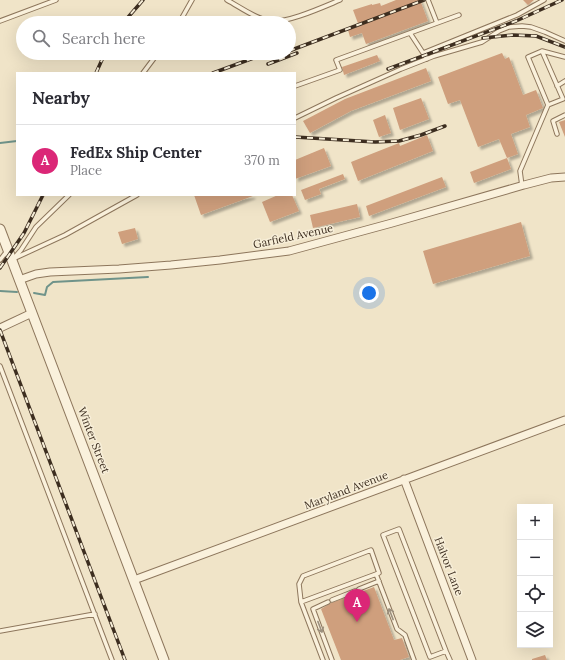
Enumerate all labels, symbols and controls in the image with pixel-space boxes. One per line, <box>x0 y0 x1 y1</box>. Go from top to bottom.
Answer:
search box <box>16 16 296 60</box>
icon: search <box>30 27 52 49</box>
text: Search here <box>62 29 145 48</box>
text: Nearby <box>32 87 90 109</box>
text: FedEx Ship Center <box>70 143 202 162</box>
text: A <box>41 152 49 169</box>
text: 370 m <box>244 152 280 169</box>
text: Place <box>70 162 102 179</box>
street label: Garfield Avenue <box>252 221 334 251</box>
your location <box>359 283 379 303</box>
street label: Winter Street <box>75 405 113 476</box>
street label: Maryland Avenue <box>302 468 390 512</box>
map controls <box>517 504 553 648</box>
button: + <box>517 504 553 540</box>
street label: Halvor Lane <box>431 535 467 597</box>
button: − <box>517 540 553 576</box>
button: locate <box>517 576 553 612</box>
pin: A <box>344 589 370 622</box>
one-way arrow <box>387 608 395 620</box>
button: layers <box>517 612 553 648</box>
one-way arrow <box>316 620 324 632</box>

